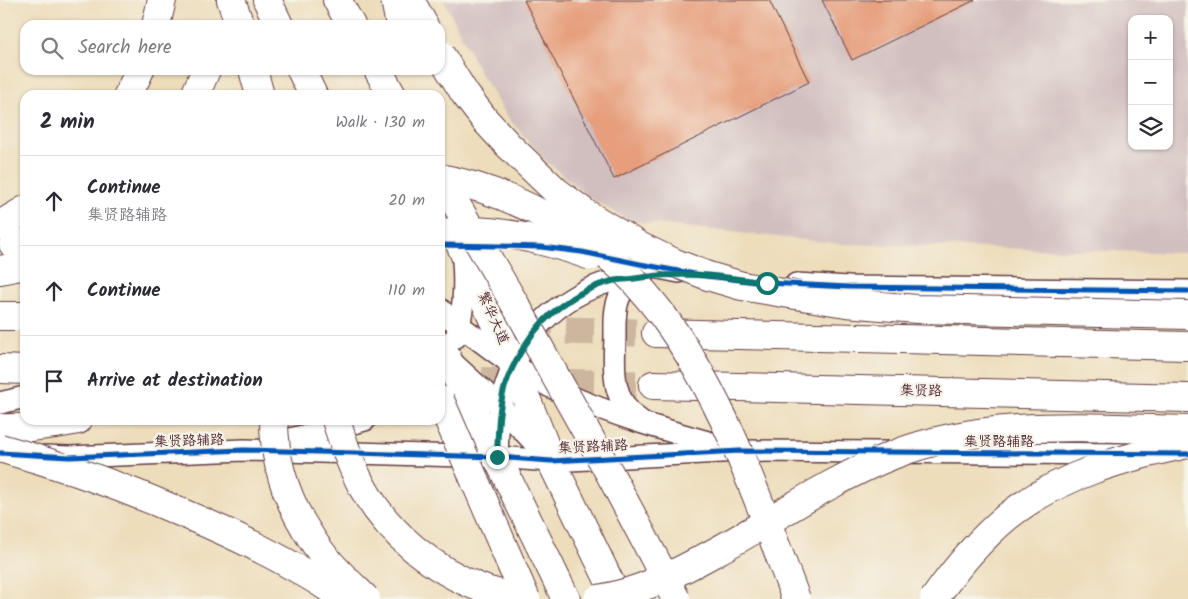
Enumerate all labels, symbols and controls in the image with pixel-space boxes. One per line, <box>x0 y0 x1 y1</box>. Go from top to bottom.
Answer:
map controls <box>1128 15 1173 150</box>
button: + <box>1128 15 1173 60</box>
search box <box>20 20 445 75</box>
text: Search here <box>78 33 172 63</box>
icon: search <box>38 34 66 62</box>
button: − <box>1128 60 1173 105</box>
button: layers <box>1128 105 1173 150</box>
text: 2 min <box>40 106 95 139</box>
text: Walk · 130 m <box>336 110 425 135</box>
text: Continue <box>87 173 160 203</box>
icon: ahead <box>40 187 68 215</box>
text: 20 m <box>389 188 425 213</box>
text: 集贤路辅路 <box>87 203 167 228</box>
route start <box>756 272 779 295</box>
text: Continue <box>87 276 160 306</box>
icon: ahead <box>40 277 68 305</box>
text: 110 m <box>388 278 425 303</box>
street label: 繁华大道 <box>472 288 514 348</box>
text: Arrive at destination <box>87 366 263 396</box>
icon: arrive <box>40 367 68 395</box>
street label: 集贤路 <box>900 380 942 402</box>
street label: 集贤路辅路 <box>154 429 224 453</box>
street label: 集贤路辅路 <box>964 431 1034 453</box>
street label: 集贤路辅路 <box>557 434 629 460</box>
route end <box>486 446 509 469</box>

